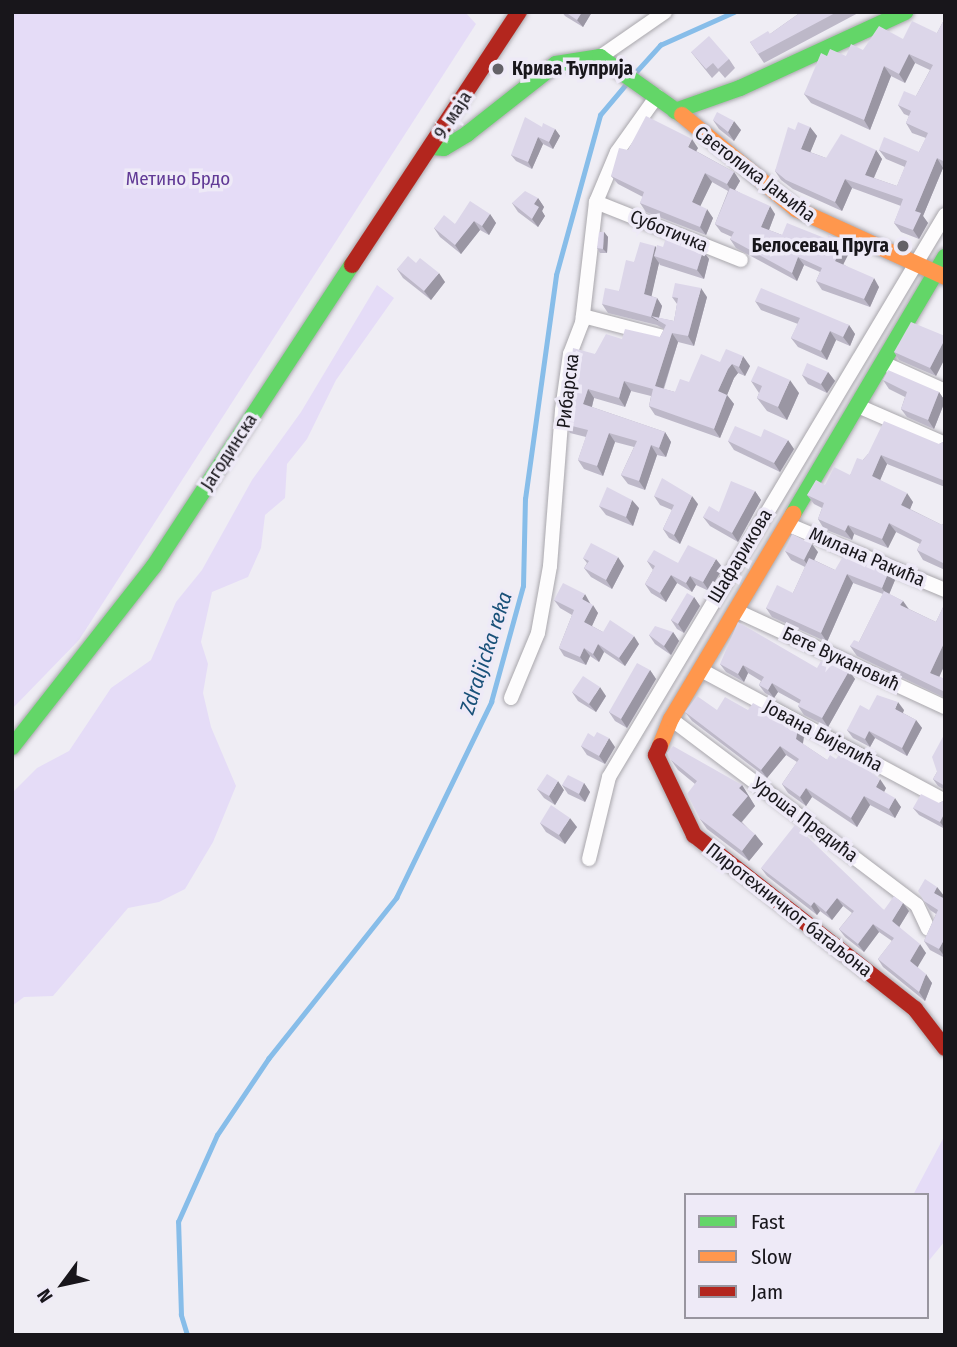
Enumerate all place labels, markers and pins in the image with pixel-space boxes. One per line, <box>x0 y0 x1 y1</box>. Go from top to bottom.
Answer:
place label: Крива Ћуприја <box>512 58 633 80</box>
marker: Крива Ћуприја <box>490 61 506 77</box>
place label: Белосевац Пруга <box>752 235 889 257</box>
marker: Белосевац Пруга <box>895 238 911 254</box>

